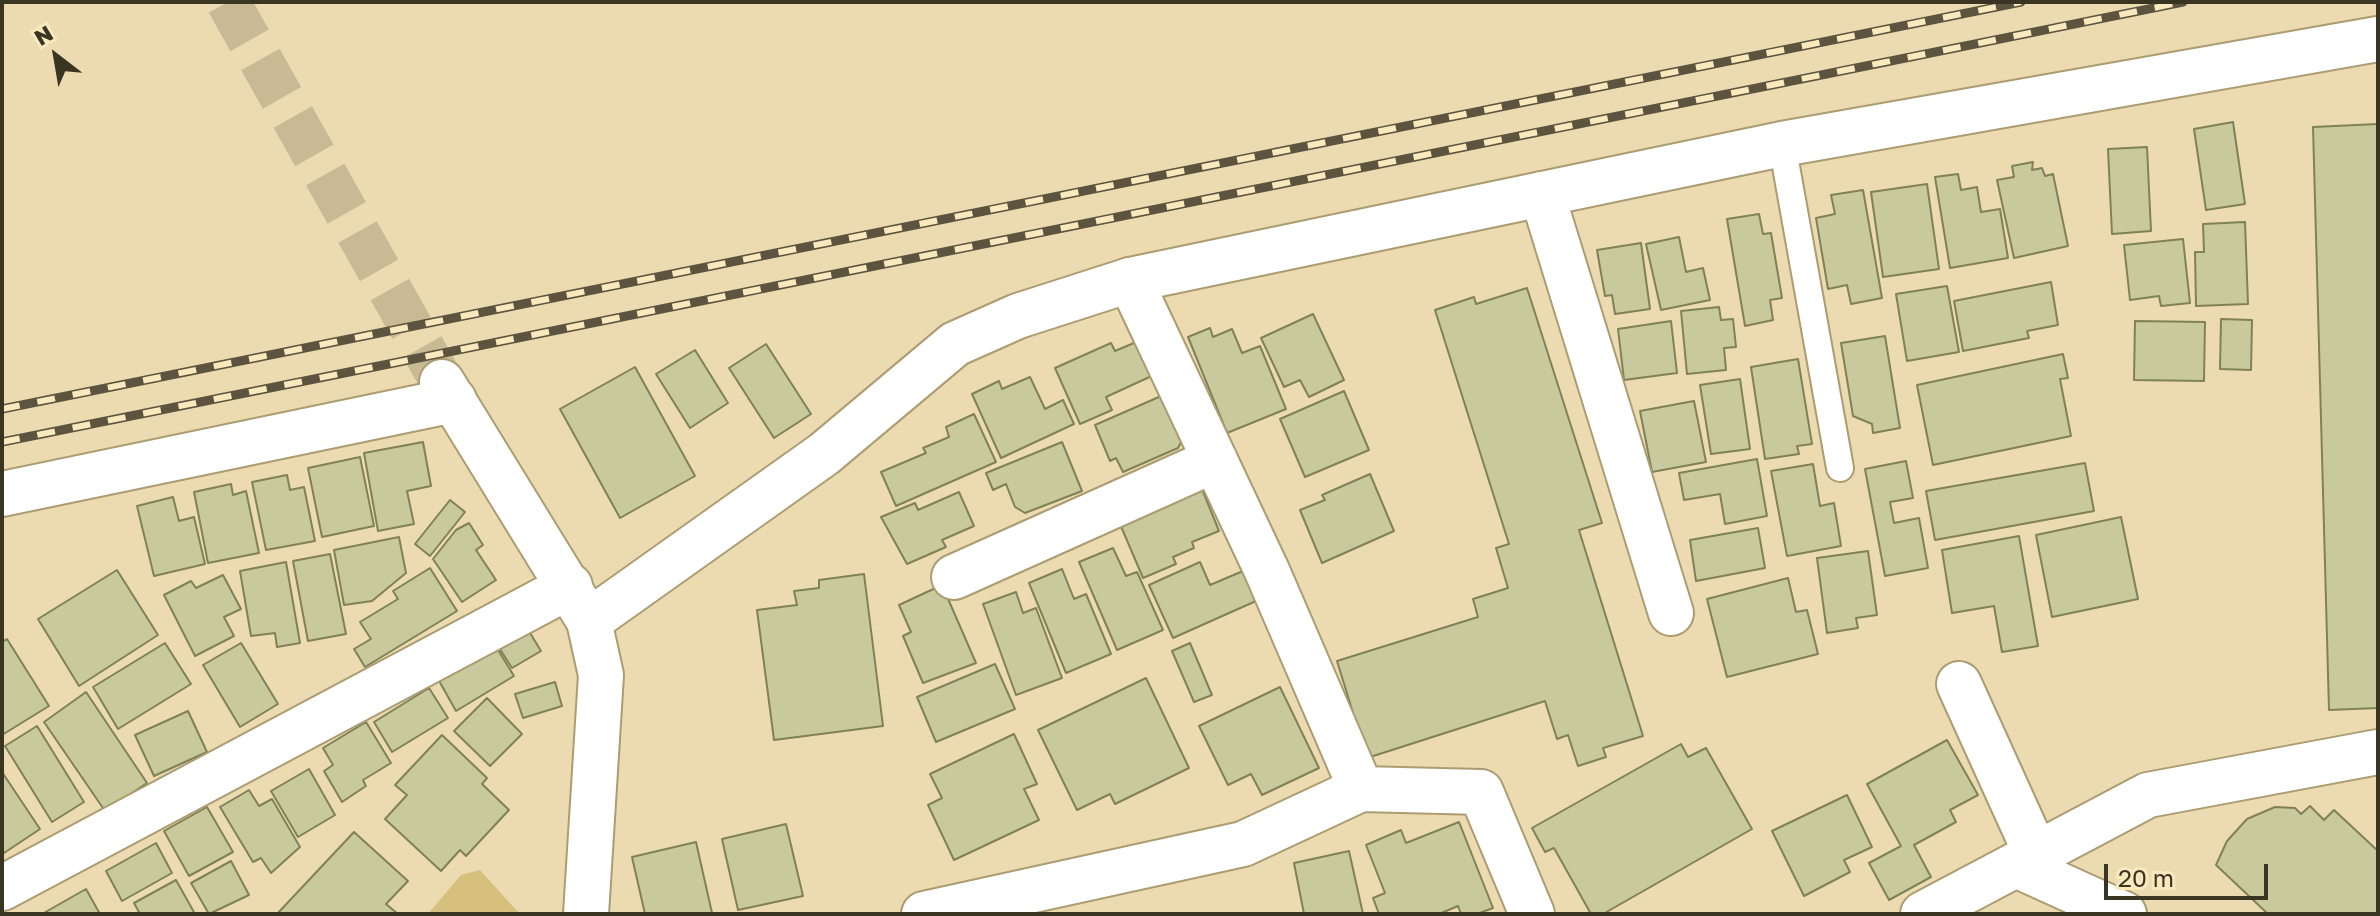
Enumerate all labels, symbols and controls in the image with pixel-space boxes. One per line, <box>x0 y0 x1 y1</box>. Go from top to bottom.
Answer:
north arrow <box>16 16 96 96</box>
text: N <box>29 19 57 51</box>
scale bar <box>2108 848 2272 898</box>
text: 20 m <box>2118 863 2174 892</box>

